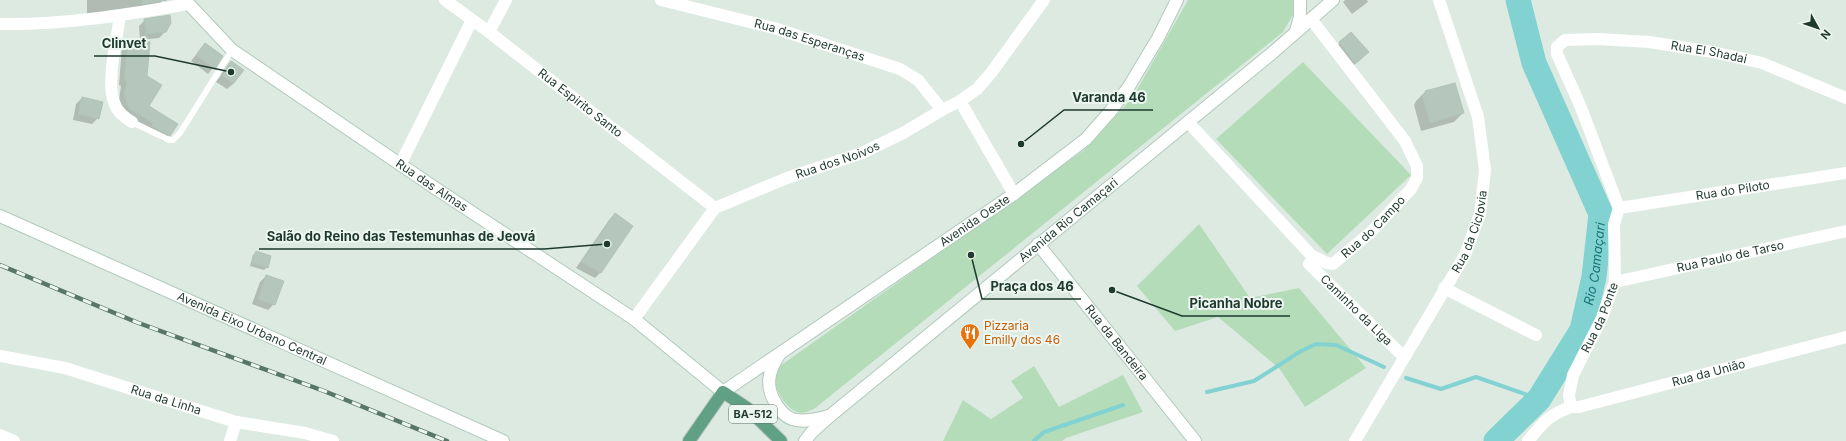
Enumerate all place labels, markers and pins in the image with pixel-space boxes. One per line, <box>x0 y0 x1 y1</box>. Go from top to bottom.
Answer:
callout: Clinvet <box>94 31 155 56</box>
callout: Varanda 46 <box>1064 85 1153 110</box>
callout: Salão do Reino das Testemunhas de Jeová <box>259 224 544 249</box>
callout: Praça dos 46 <box>982 274 1081 299</box>
callout: Picanha Nobre <box>1182 291 1290 316</box>
place label: Pizzaria Emilly dos 46 <box>984 318 1060 347</box>
restaurant icon: Pizzaria Emilly dos 46 <box>959 322 981 350</box>

